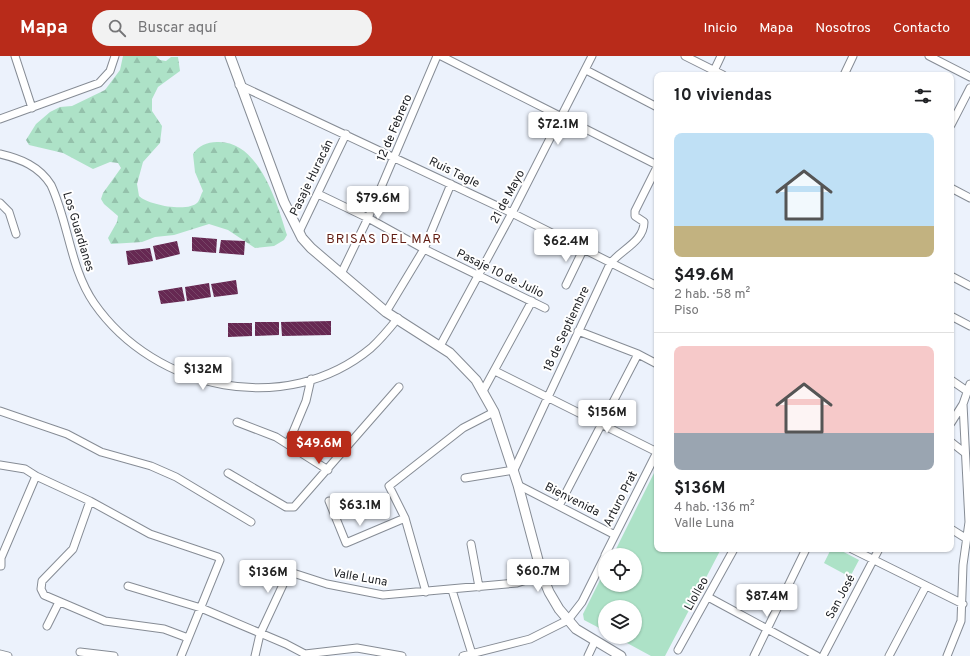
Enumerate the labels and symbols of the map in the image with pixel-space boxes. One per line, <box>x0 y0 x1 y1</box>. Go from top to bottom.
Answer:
street label: 12 de Febrero <box>374 92 416 164</box>
pin: $72.1M <box>525 112 591 146</box>
street label: Pasaje Huracán <box>287 137 337 219</box>
street label: Ruis Tagle <box>426 154 482 192</box>
street label: 21 de Mayo <box>487 167 529 227</box>
pin: $79.6M <box>345 186 411 220</box>
street label: Los Guardianes <box>58 190 98 274</box>
pin: $62.4M <box>533 229 599 263</box>
district label: BRISAS DEL MAR <box>326 232 442 248</box>
street label: Pasaje 10 de Julio <box>454 246 547 302</box>
street label: 18 de Septiembre <box>540 284 594 374</box>
pin: $132M <box>175 357 231 391</box>
pin: $156M <box>579 400 635 434</box>
pin: $49.6M <box>286 431 352 465</box>
street label: Arturo Prat <box>600 468 642 530</box>
street label: Bienvenida <box>542 479 602 521</box>
pin: $63.1M <box>327 493 393 527</box>
pin: $60.7M <box>505 559 571 593</box>
pin: $136M <box>240 560 296 594</box>
street label: Valle Luna <box>331 565 389 591</box>
street label: San José <box>823 572 859 622</box>
street label: Llolleo <box>681 574 713 614</box>
pin: $87.4M <box>734 584 800 618</box>

